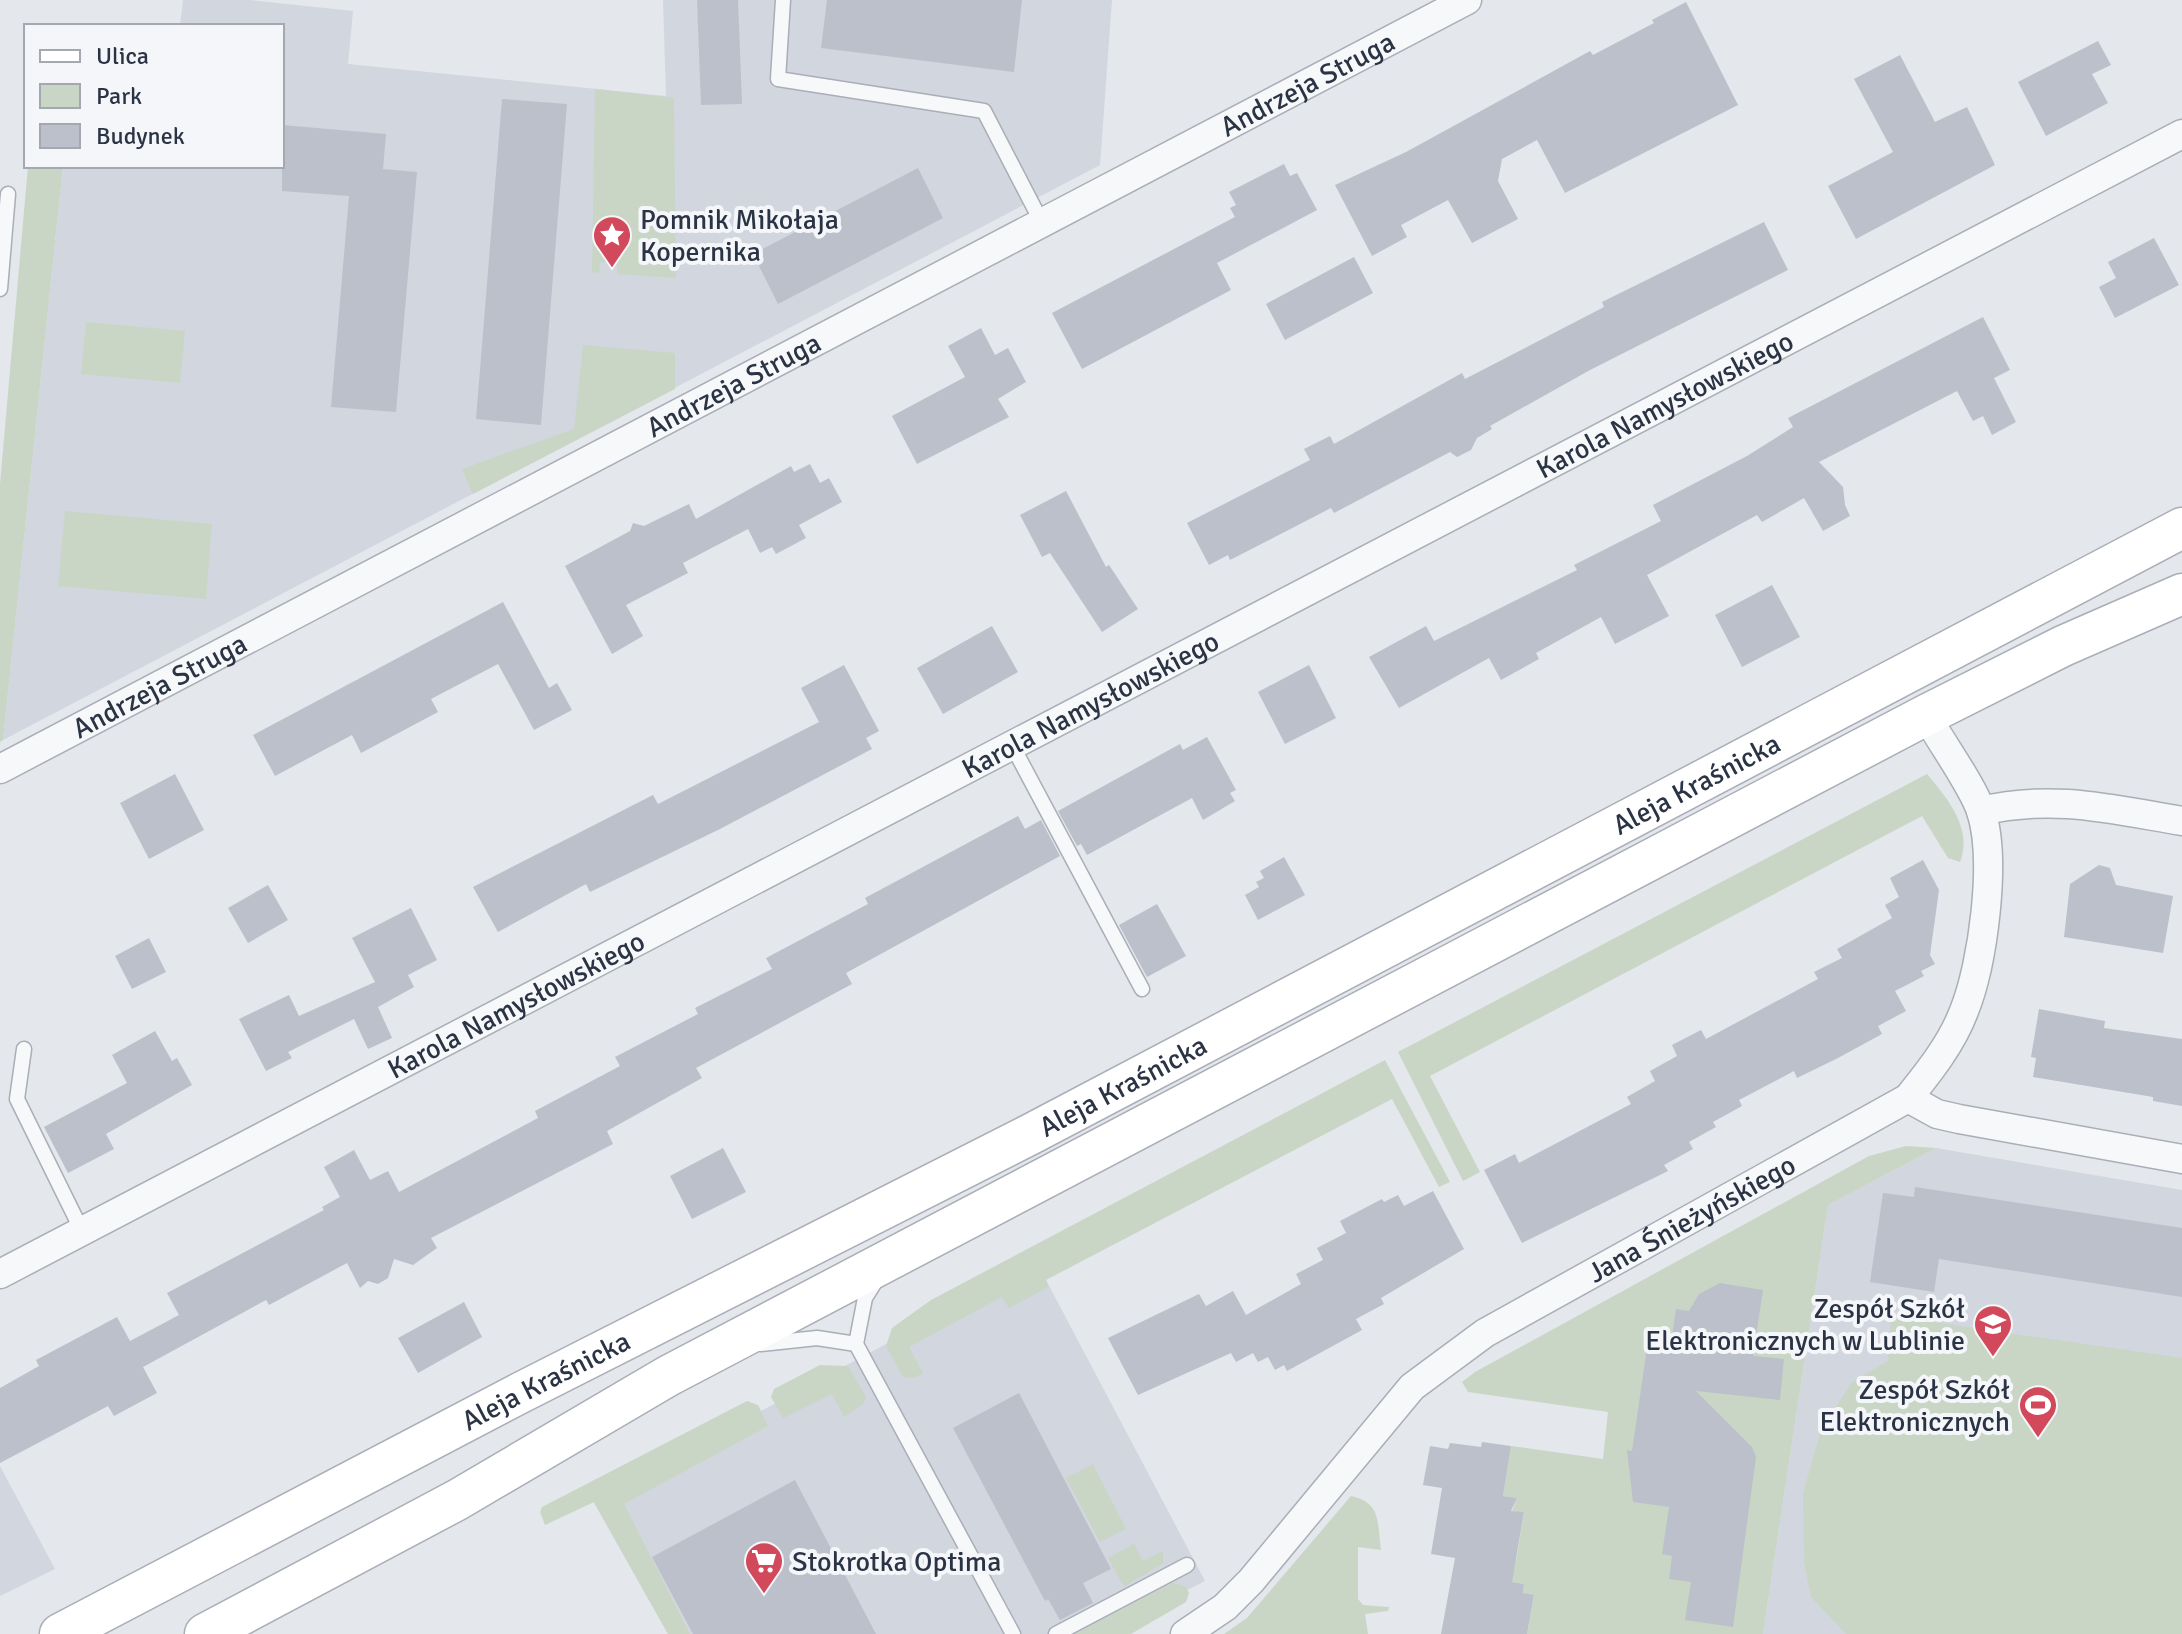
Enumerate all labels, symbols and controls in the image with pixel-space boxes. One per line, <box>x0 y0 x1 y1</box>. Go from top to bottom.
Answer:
legend <box>24 24 284 168</box>
street label: Andrzeja Struga <box>1215 25 1401 144</box>
text: Ulica <box>96 41 149 71</box>
text: Park <box>96 81 142 111</box>
text: Budynek <box>96 121 185 151</box>
place label: Pomnik Mikołaja Kopernika <box>640 203 839 269</box>
place icon: Pomnik Mikołaja Kopernika <box>591 214 633 269</box>
street label: Karola Namysłowskiego <box>1531 324 1799 486</box>
street label: Andrzeja Struga <box>641 326 827 445</box>
street label: Karola Namysłowskiego <box>956 624 1225 786</box>
street label: Andrzeja Struga <box>67 627 253 746</box>
street label: Aleja Kraśnicka <box>1607 727 1786 843</box>
street label: Karola Namysłowskiego <box>382 924 651 1087</box>
street label: Aleja Kraśnicka <box>1034 1028 1213 1145</box>
street label: Jana Śnieżyńskiego <box>1582 1148 1802 1290</box>
place label: Zespół Szkół Elektronicznych w Lublinie <box>1645 1292 1965 1358</box>
school or university icon: Zespół Szkół Elektronicznych w Lublinie <box>1972 1303 2014 1358</box>
street label: Aleja Kraśnicka <box>456 1324 636 1438</box>
place label: Zespół Szkół Elektronicznych <box>1819 1373 2010 1439</box>
sports icon: Zespół Szkół Elektronicznych <box>2017 1384 2059 1439</box>
supermarket icon: Stokrotka Optima <box>743 1540 785 1595</box>
place label: Stokrotka Optima <box>792 1545 1001 1579</box>

